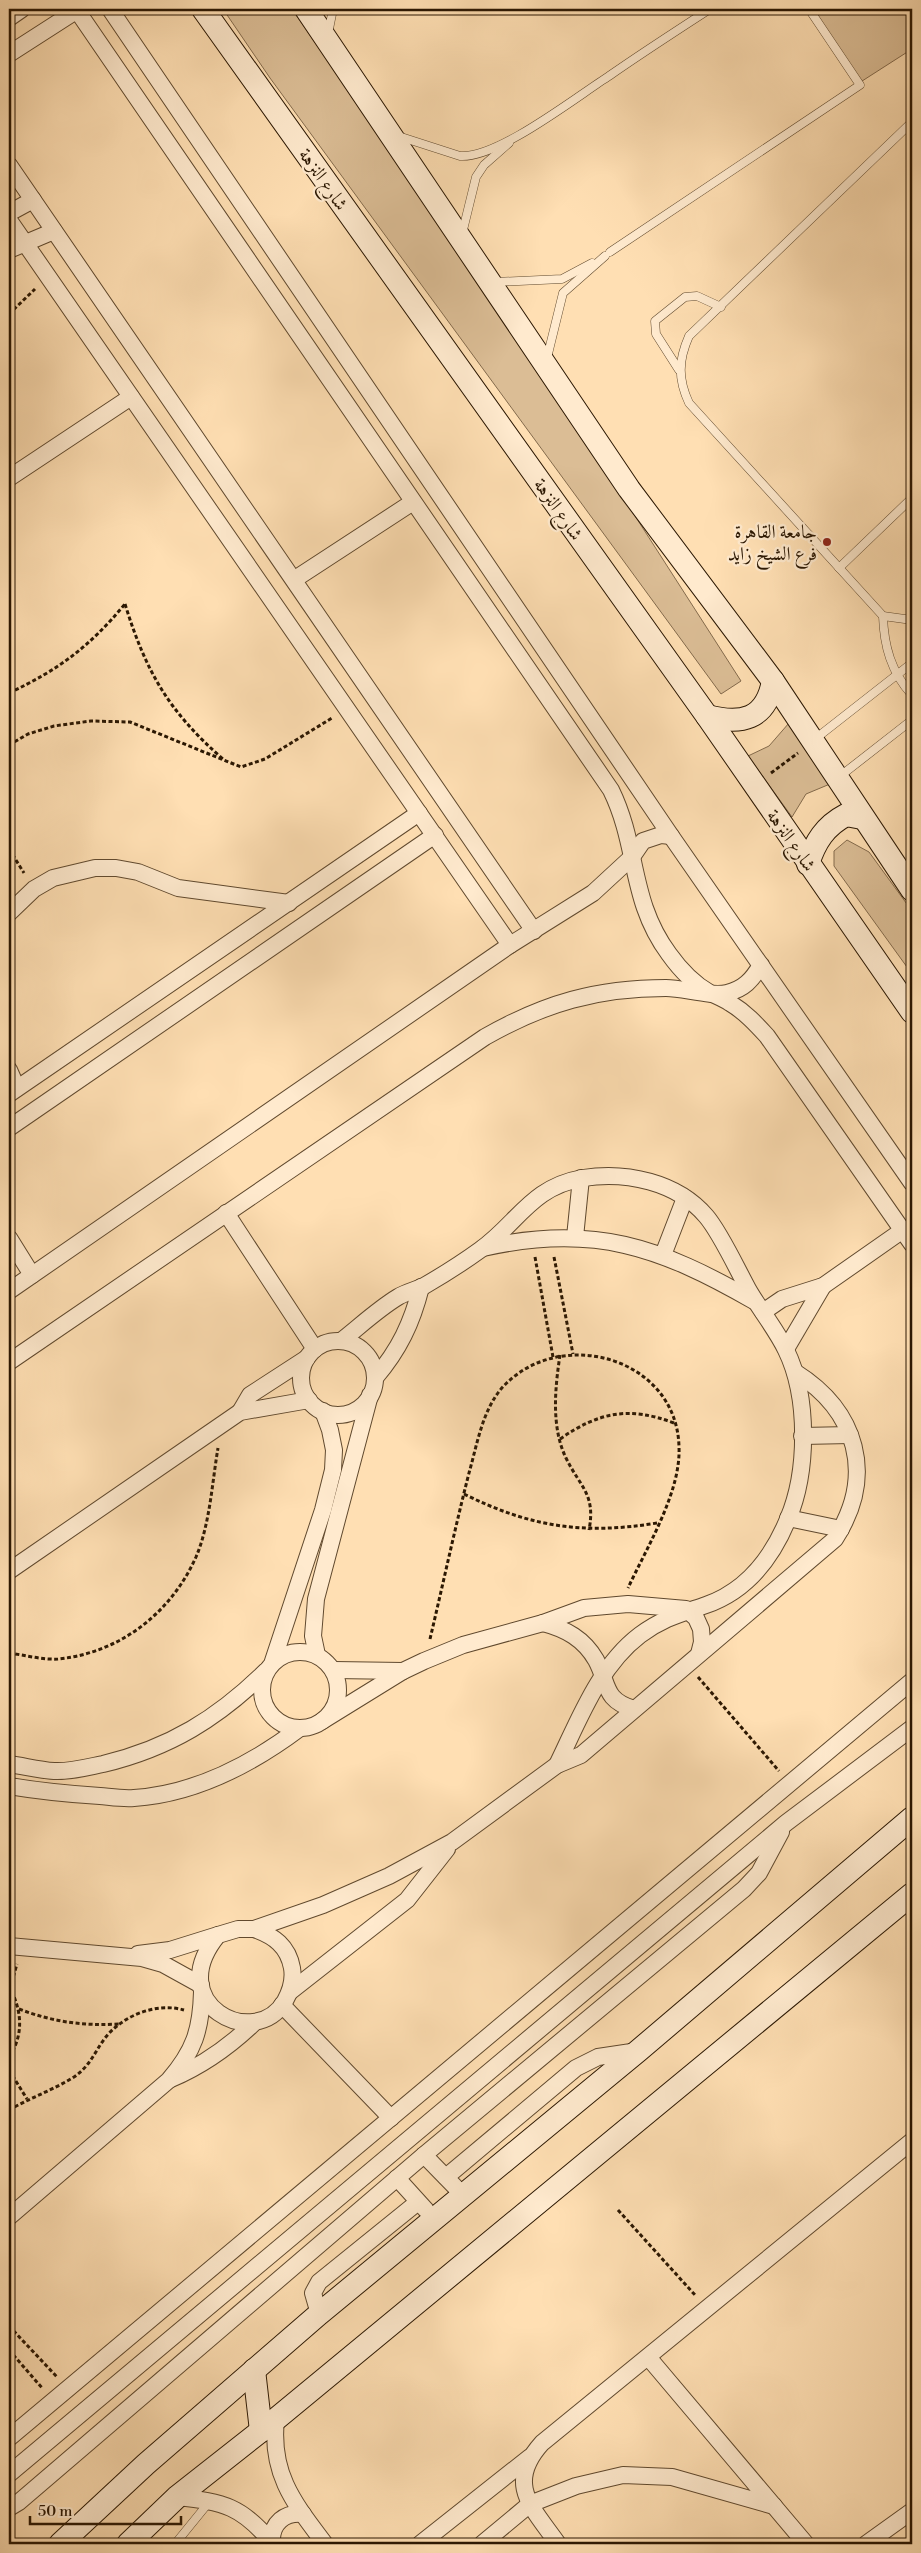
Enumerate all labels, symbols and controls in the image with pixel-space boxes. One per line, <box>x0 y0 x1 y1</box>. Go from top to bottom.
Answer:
street label: شارع النزهة <box>291 144 353 217</box>
street label: شارع النزهة <box>526 474 588 547</box>
place label: جامعة القاهرة فرع الشيخ زايد <box>728 520 817 571</box>
marker: جامعة القاهرة فرع الشيخ زايد <box>821 536 833 548</box>
street label: شارع النزهة <box>759 805 821 878</box>
scale bar <box>30 2493 181 2525</box>
text: 50 m <box>38 2502 72 2521</box>

